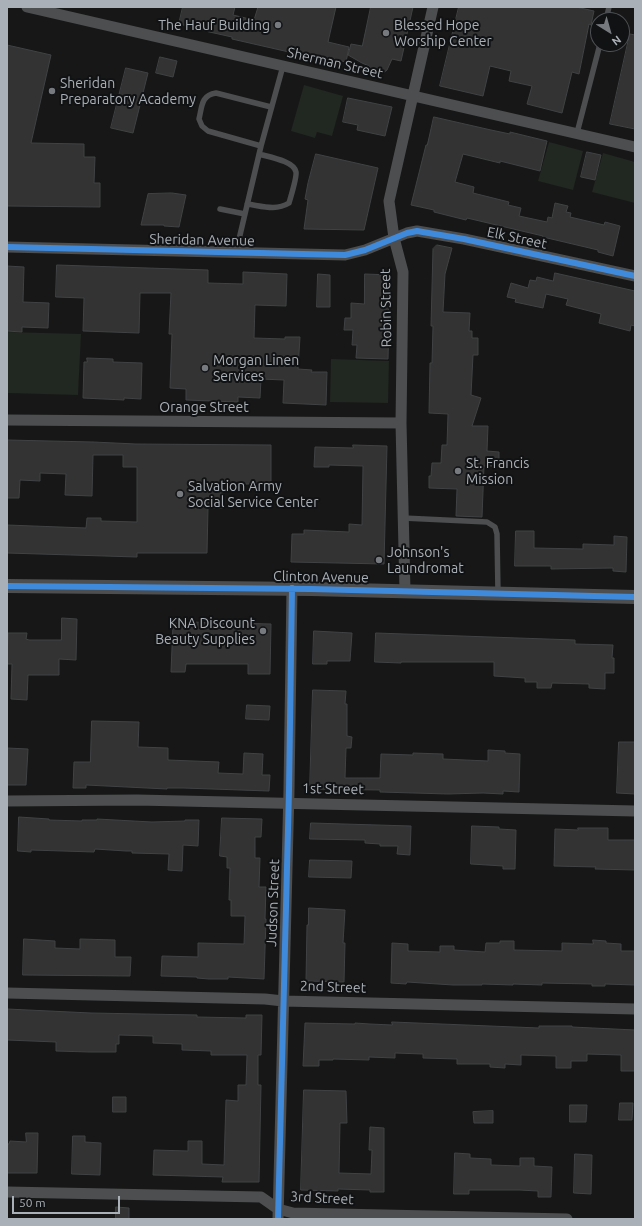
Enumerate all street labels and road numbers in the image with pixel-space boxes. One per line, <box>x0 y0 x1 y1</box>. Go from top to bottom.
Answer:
street label: Sherman Street <box>285 44 385 82</box>
street label: Elk Street <box>485 223 549 253</box>
street label: Sheridan Avenue <box>149 231 255 249</box>
street label: Robin Street <box>377 268 395 348</box>
street label: Orange Street <box>159 399 249 415</box>
street label: Clinton Avenue <box>273 568 369 586</box>
street label: 1st Street <box>302 780 364 798</box>
street label: Judson Street <box>263 859 283 947</box>
street label: 2nd Street <box>300 977 366 997</box>
street label: 3rd Street <box>290 1188 354 1208</box>

